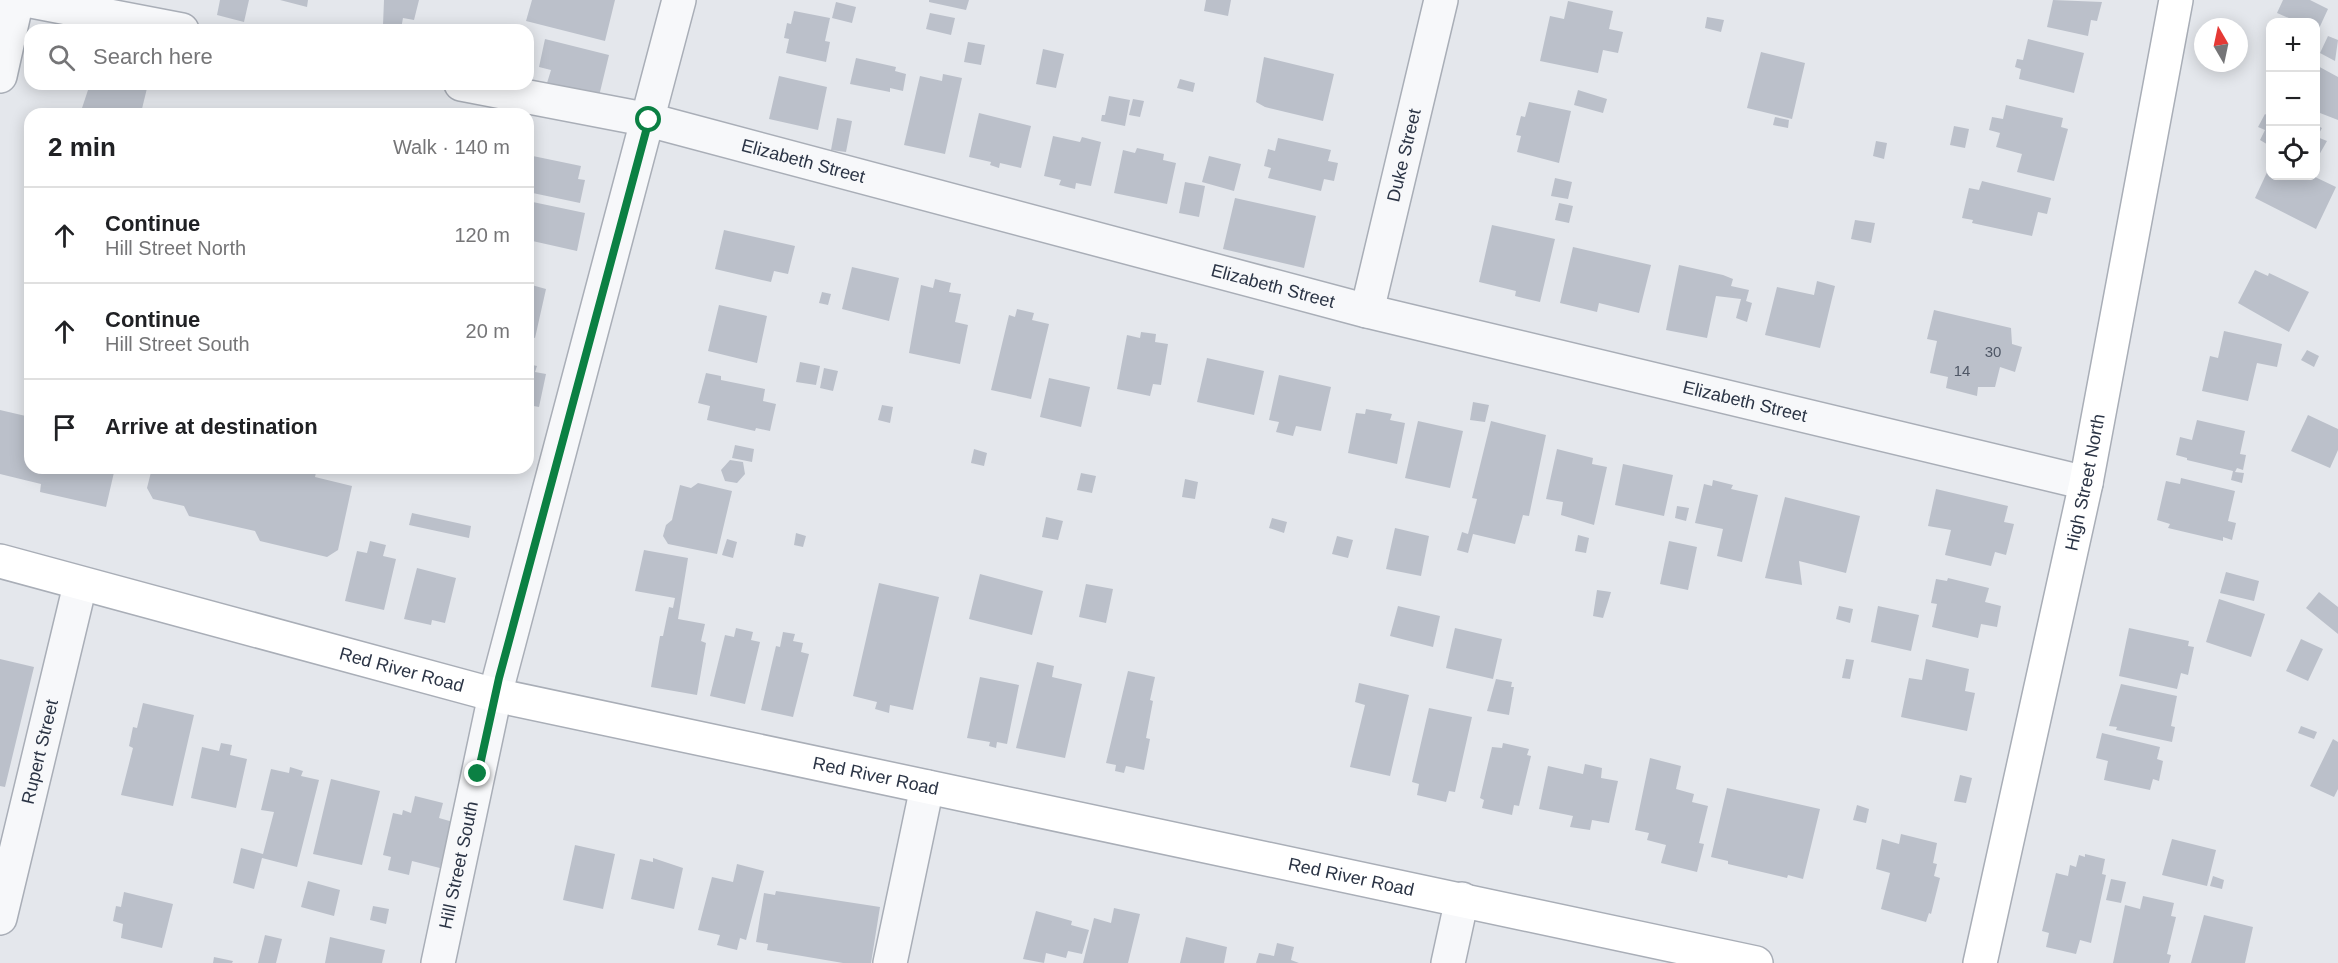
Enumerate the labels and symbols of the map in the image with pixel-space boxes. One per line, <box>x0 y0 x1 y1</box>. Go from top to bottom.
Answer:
north arrow <box>2194 18 2248 72</box>
route start <box>635 106 661 132</box>
street label: Duke Street <box>1383 107 1425 204</box>
street label: Elizabeth Street <box>739 135 867 187</box>
street label: Elizabeth Street <box>1209 260 1337 312</box>
house number: 30 <box>1985 343 2001 360</box>
house number: 14 <box>1954 362 1970 379</box>
street label: Elizabeth Street <box>1681 377 1809 426</box>
street label: High Street North <box>2061 412 2109 553</box>
street label: Red River Road <box>337 643 466 696</box>
street label: Rupert Street <box>18 697 62 806</box>
street label: Red River Road <box>811 753 940 799</box>
route end <box>464 760 490 786</box>
street label: Hill Street South <box>435 799 482 931</box>
street label: Red River Road <box>1286 854 1416 900</box>

